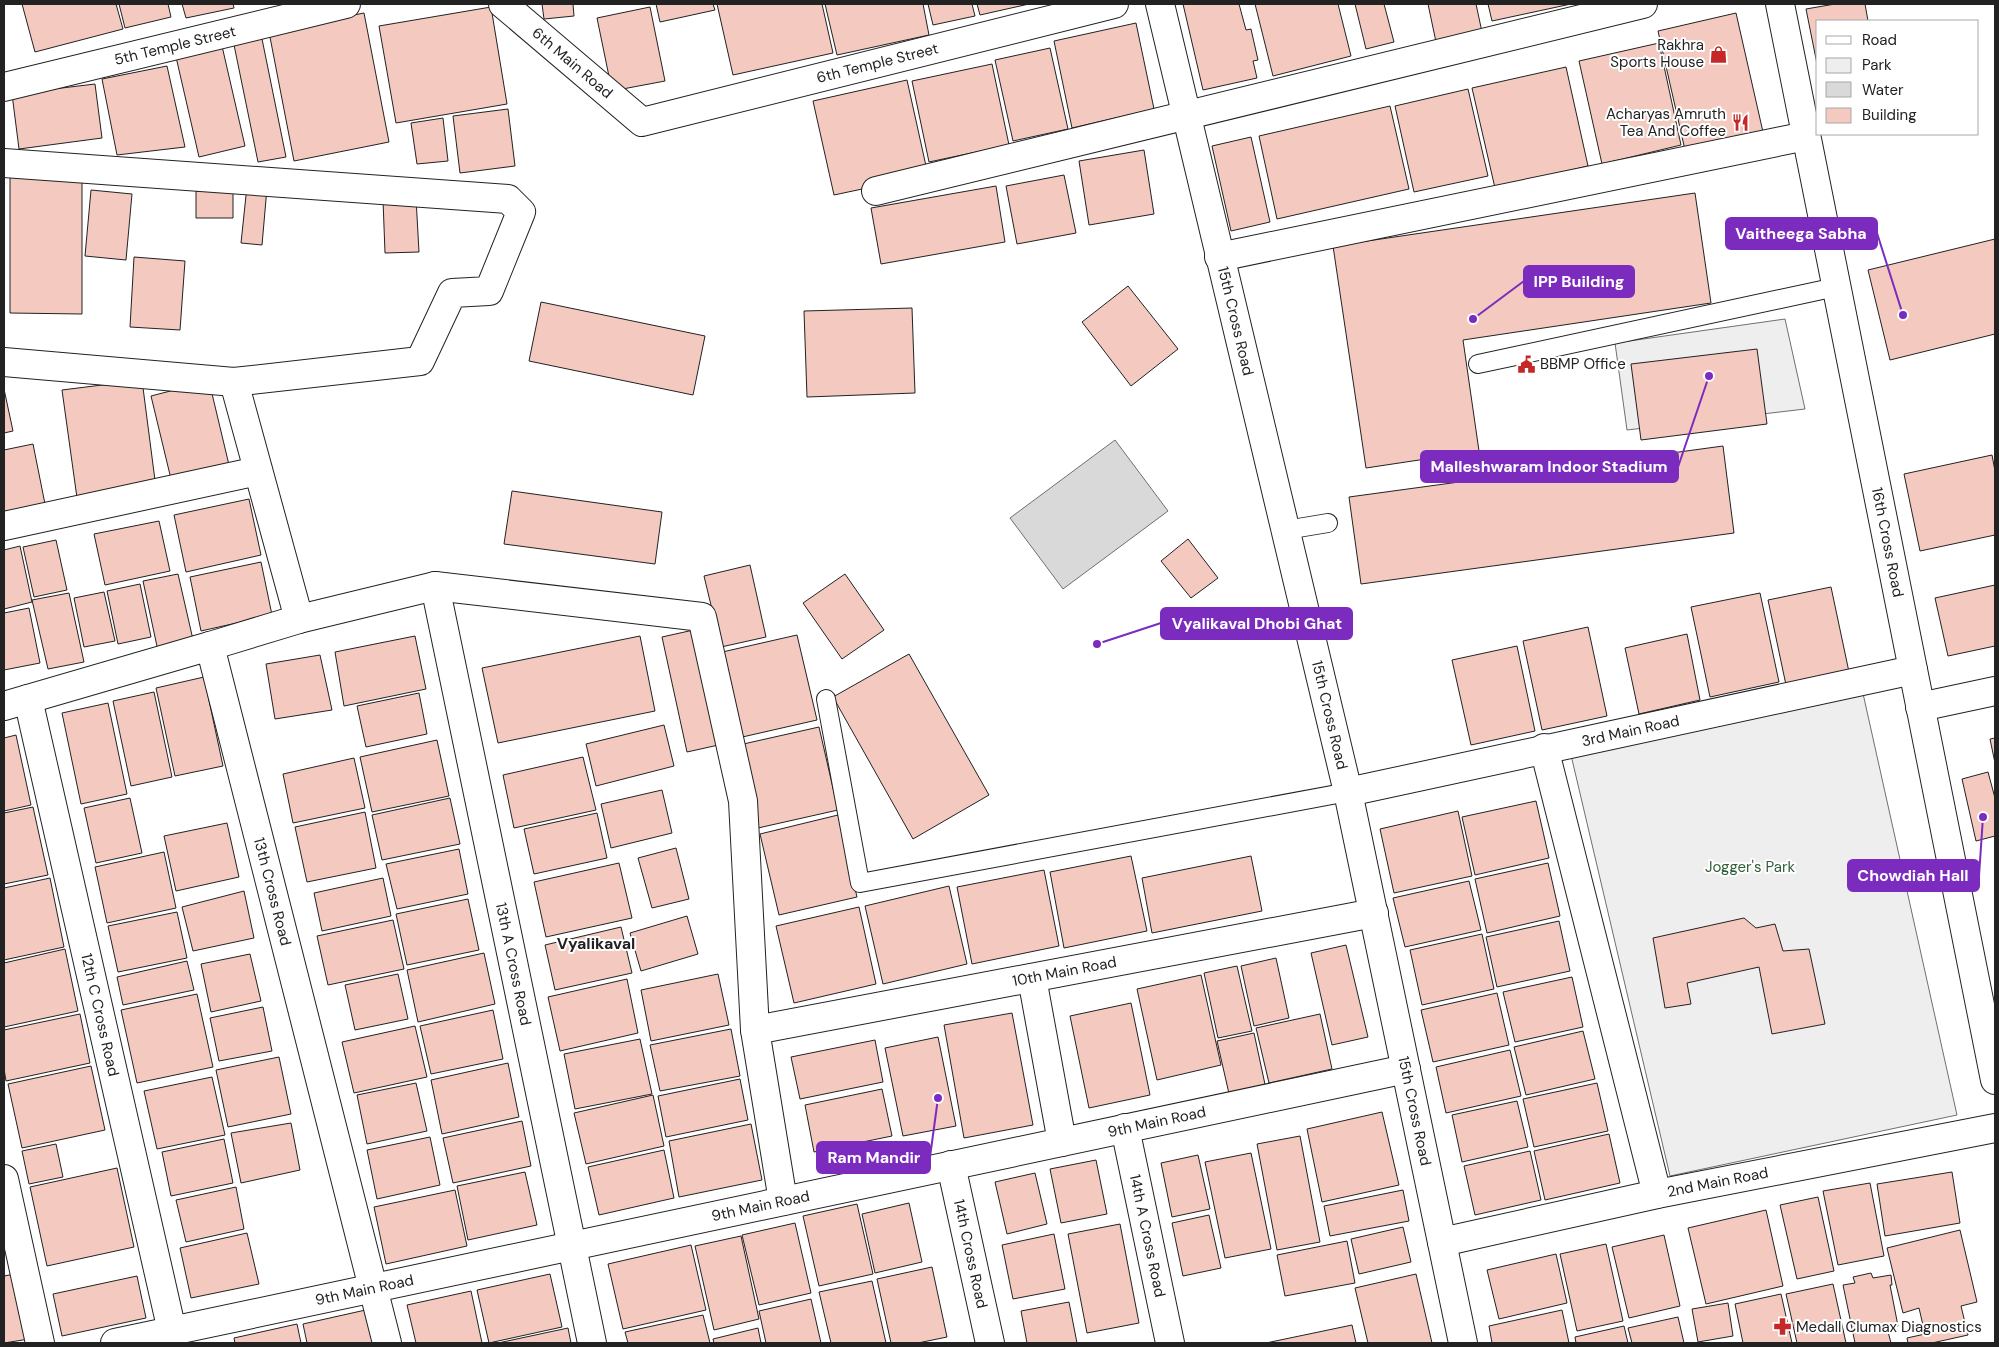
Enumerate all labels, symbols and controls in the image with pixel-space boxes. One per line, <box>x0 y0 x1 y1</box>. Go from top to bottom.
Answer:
legend <box>1816 20 1979 135</box>
street label: 5th Temple Street <box>112 21 238 70</box>
street label: 6th Main Road <box>528 23 617 103</box>
text: Road <box>1862 30 1897 50</box>
place label: Rakhra Sports House <box>1610 35 1704 72</box>
street label: 6th Temple Street <box>814 38 940 88</box>
shop icon: Rakhra Sports House <box>1708 44 1728 64</box>
text: Park <box>1862 55 1892 75</box>
text: Water <box>1862 80 1904 100</box>
place label: Acharyas Amruth Tea And Coffee <box>1606 104 1726 141</box>
text: Building <box>1862 105 1917 125</box>
restaurant icon: Acharyas Amruth Tea And Coffee <box>1730 113 1750 133</box>
callout: Vaitheega Sabha <box>1726 218 1877 249</box>
text: Vaitheega Sabha <box>1735 223 1867 244</box>
street label: 15th Cross Road <box>1213 265 1258 378</box>
callout: IPP Building <box>1524 266 1634 297</box>
text: IPP Building <box>1534 271 1624 292</box>
public building icon: BBMP Office <box>1516 354 1536 374</box>
place label: BBMP Office <box>1540 354 1626 374</box>
callout: Malleshwaram Indoor Stadium <box>1421 451 1678 482</box>
text: Malleshwaram Indoor Stadium <box>1430 456 1668 477</box>
street label: 16th Cross Road <box>1867 486 1908 599</box>
callout: Vyalikaval Dhobi Ghat <box>1161 608 1352 639</box>
text: Vyalikaval Dhobi Ghat <box>1172 613 1342 634</box>
street label: 15th Cross Road <box>1307 659 1352 772</box>
street label: 3rd Main Road <box>1580 711 1681 751</box>
street label: 13th Cross Road <box>249 835 296 948</box>
park label: Jogger's Park <box>1705 857 1796 877</box>
callout: Chowdiah Hall <box>1848 860 1979 891</box>
text: Chowdiah Hall <box>1857 865 1969 886</box>
street label: 13th A Cross Road <box>491 901 536 1027</box>
district label: Vyalikaval <box>557 933 635 954</box>
street label: 12th C Cross Road <box>76 951 124 1078</box>
street label: 10th Main Road <box>1011 952 1118 991</box>
street label: 15th Cross Road <box>1393 1054 1436 1168</box>
street label: 9th Main Road <box>1106 1102 1208 1142</box>
callout: Ram Mandir <box>817 1142 930 1173</box>
text: Ram Mandir <box>828 1147 921 1168</box>
street label: 2nd Main Road <box>1665 1163 1770 1202</box>
street label: 14th A Cross Road <box>1125 1172 1170 1299</box>
street label: 9th Main Road <box>710 1186 812 1226</box>
street label: 14th Cross Road <box>949 1197 992 1310</box>
street label: 9th Main Road <box>313 1270 415 1310</box>
pharmacy icon: Medall Clumax Diagnostics <box>1772 1317 1792 1337</box>
place label: Medall Clumax Diagnostics <box>1796 1317 1982 1337</box>

